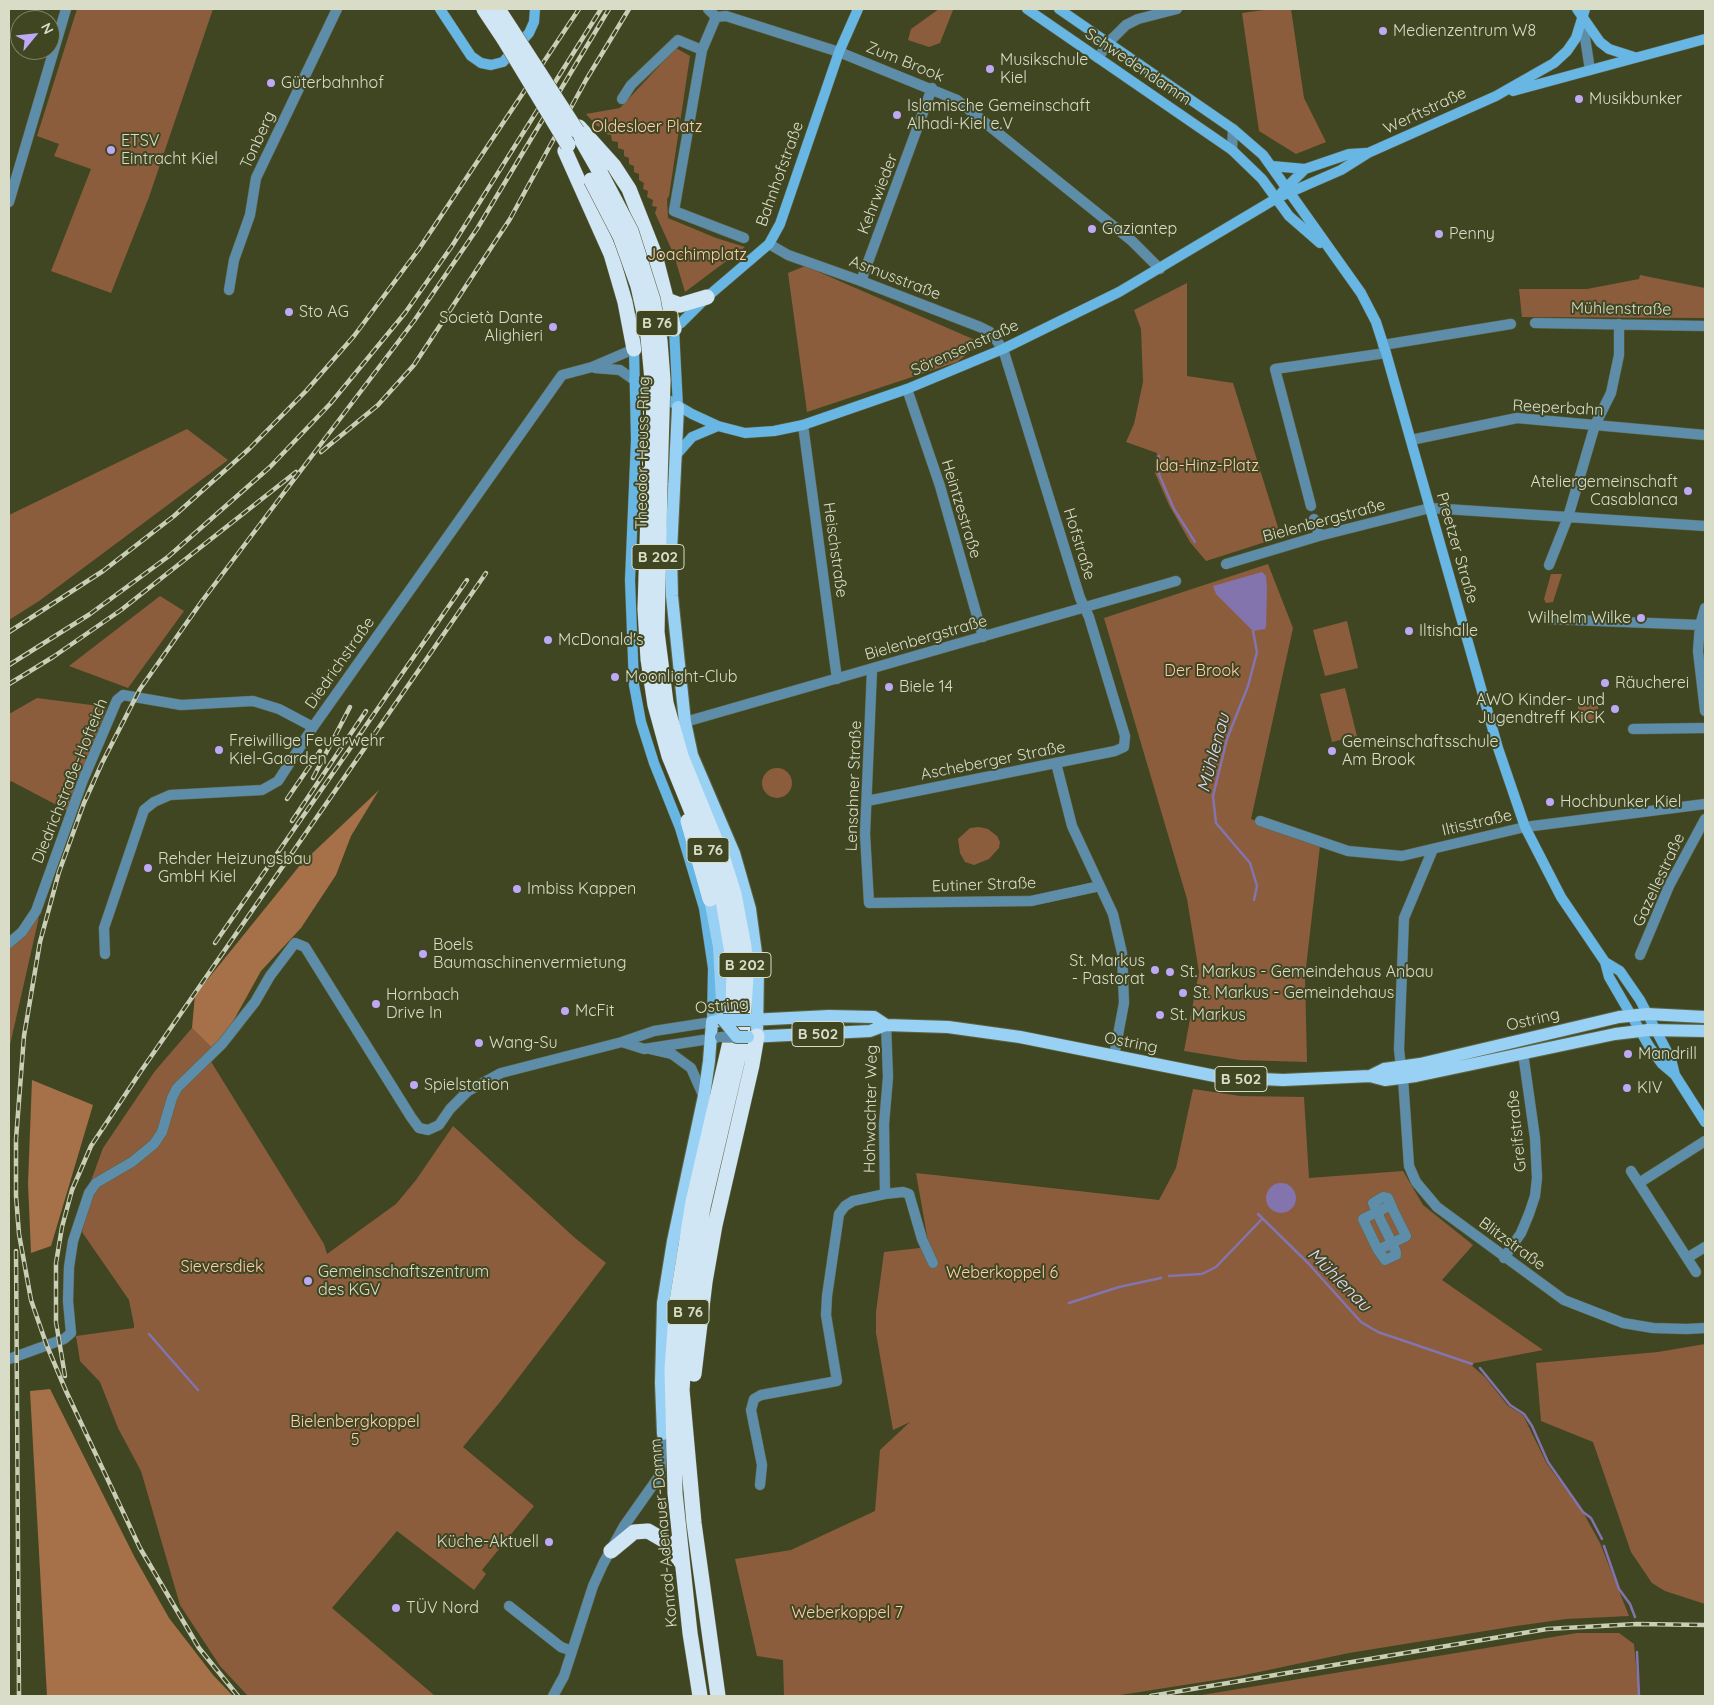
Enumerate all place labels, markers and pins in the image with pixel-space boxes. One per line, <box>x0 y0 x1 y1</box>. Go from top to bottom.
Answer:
place label: Medienzentrum W8 <box>1393 21 1536 41</box>
marker: Medienzentrum W8 <box>1377 25 1389 37</box>
place label: Musikschule Kiel <box>1000 50 1088 88</box>
marker: Musikschule Kiel <box>984 63 996 75</box>
place label: Güterbahnhof <box>281 73 384 93</box>
marker: Güterbahnhof <box>265 77 277 89</box>
place label: Musikbunker <box>1589 89 1682 109</box>
marker: Musikbunker <box>1573 93 1585 105</box>
place label: Islamische Gemeinschaft Alhadi-Kiel e.V <box>907 96 1090 134</box>
marker: Islamische Gemeinschaft Alhadi-Kiel e.V <box>891 109 903 121</box>
place label: ETSV Eintracht Kiel <box>121 131 218 169</box>
marker: ETSV Eintracht Kiel <box>105 144 117 156</box>
place label: Gaziantep <box>1102 219 1177 239</box>
marker: Gaziantep <box>1086 223 1098 235</box>
place label: Penny <box>1449 224 1495 244</box>
marker: Penny <box>1433 228 1445 240</box>
place label: Sto AG <box>299 302 349 322</box>
marker: Sto AG <box>283 306 295 318</box>
place label: Società Dante Alighieri <box>439 308 543 346</box>
marker: Società Dante Alighieri <box>547 321 559 333</box>
place label: Ateliergemeinschaft Casablanca <box>1530 472 1678 510</box>
marker: Ateliergemeinschaft Casablanca <box>1682 485 1694 497</box>
place label: Wilhelm Wilke <box>1528 608 1631 628</box>
marker: Wilhelm Wilke <box>1635 612 1647 624</box>
place label: Iltishalle <box>1419 621 1478 641</box>
marker: Iltishalle <box>1403 625 1415 637</box>
place label: McDonald's <box>558 630 644 650</box>
marker: McDonald's <box>542 634 554 646</box>
place label: Moonlight-Club <box>625 667 737 687</box>
marker: Moonlight-Club <box>609 671 621 683</box>
place label: Räucherei <box>1615 673 1689 693</box>
place label: Biele 14 <box>899 677 953 697</box>
marker: Räucherei <box>1599 677 1611 689</box>
marker: Biele 14 <box>883 681 895 693</box>
place label: AWO Kinder- und Jugendtreff KiCK <box>1476 690 1605 728</box>
marker: AWO Kinder- und Jugendtreff KiCK <box>1609 703 1621 715</box>
place label: Freiwillige Feuerwehr Kiel-Gaarden <box>229 731 385 769</box>
place label: Gemeinschaftsschule Am Brook <box>1342 732 1499 770</box>
marker: Freiwillige Feuerwehr Kiel-Gaarden <box>213 744 225 756</box>
marker: Gemeinschaftsschule Am Brook <box>1326 745 1338 757</box>
place label: Hochbunker Kiel <box>1560 792 1681 812</box>
marker: Hochbunker Kiel <box>1544 796 1556 808</box>
place label: Rehder Heizungsbau GmbH Kiel <box>158 849 312 887</box>
marker: Rehder Heizungsbau GmbH Kiel <box>142 862 154 874</box>
place label: Imbiss Kappen <box>527 879 636 899</box>
marker: Imbiss Kappen <box>511 883 523 895</box>
place label: Boels Baumaschinenvermietung <box>433 935 627 973</box>
marker: Boels Baumaschinenvermietung <box>417 948 429 960</box>
place label: St. Markus - Pastorat <box>1069 951 1145 989</box>
place label: St. Markus - Gemeindehaus Anbau <box>1180 962 1434 982</box>
marker: St. Markus - Pastorat <box>1149 964 1161 976</box>
marker: St. Markus - Gemeindehaus Anbau <box>1164 966 1176 978</box>
place label: St. Markus - Gemeindehaus <box>1193 983 1394 1003</box>
place label: Hornbach Drive In <box>386 985 459 1023</box>
marker: St. Markus - Gemeindehaus <box>1177 987 1189 999</box>
marker: Hornbach Drive In <box>370 998 382 1010</box>
place label: McFit <box>575 1001 614 1021</box>
marker: McFit <box>559 1005 571 1017</box>
place label: St. Markus <box>1170 1005 1246 1025</box>
marker: St. Markus <box>1154 1009 1166 1021</box>
place label: Wang-Su <box>489 1033 558 1053</box>
marker: Wang-Su <box>473 1037 485 1049</box>
place label: Mandrill <box>1638 1044 1697 1064</box>
marker: Mandrill <box>1622 1048 1634 1060</box>
place label: Spielstation <box>424 1075 509 1095</box>
place label: KIV <box>1637 1078 1662 1098</box>
marker: Spielstation <box>408 1079 420 1091</box>
marker: KIV <box>1621 1082 1633 1094</box>
place label: Gemeinschaftszentrum des KGV <box>318 1262 489 1300</box>
marker: Gemeinschaftszentrum des KGV <box>302 1275 314 1287</box>
place label: Küche-Aktuell <box>437 1532 539 1552</box>
marker: Küche-Aktuell <box>543 1536 555 1548</box>
place label: TÜV Nord <box>406 1598 479 1618</box>
marker: TÜV Nord <box>390 1602 402 1614</box>

